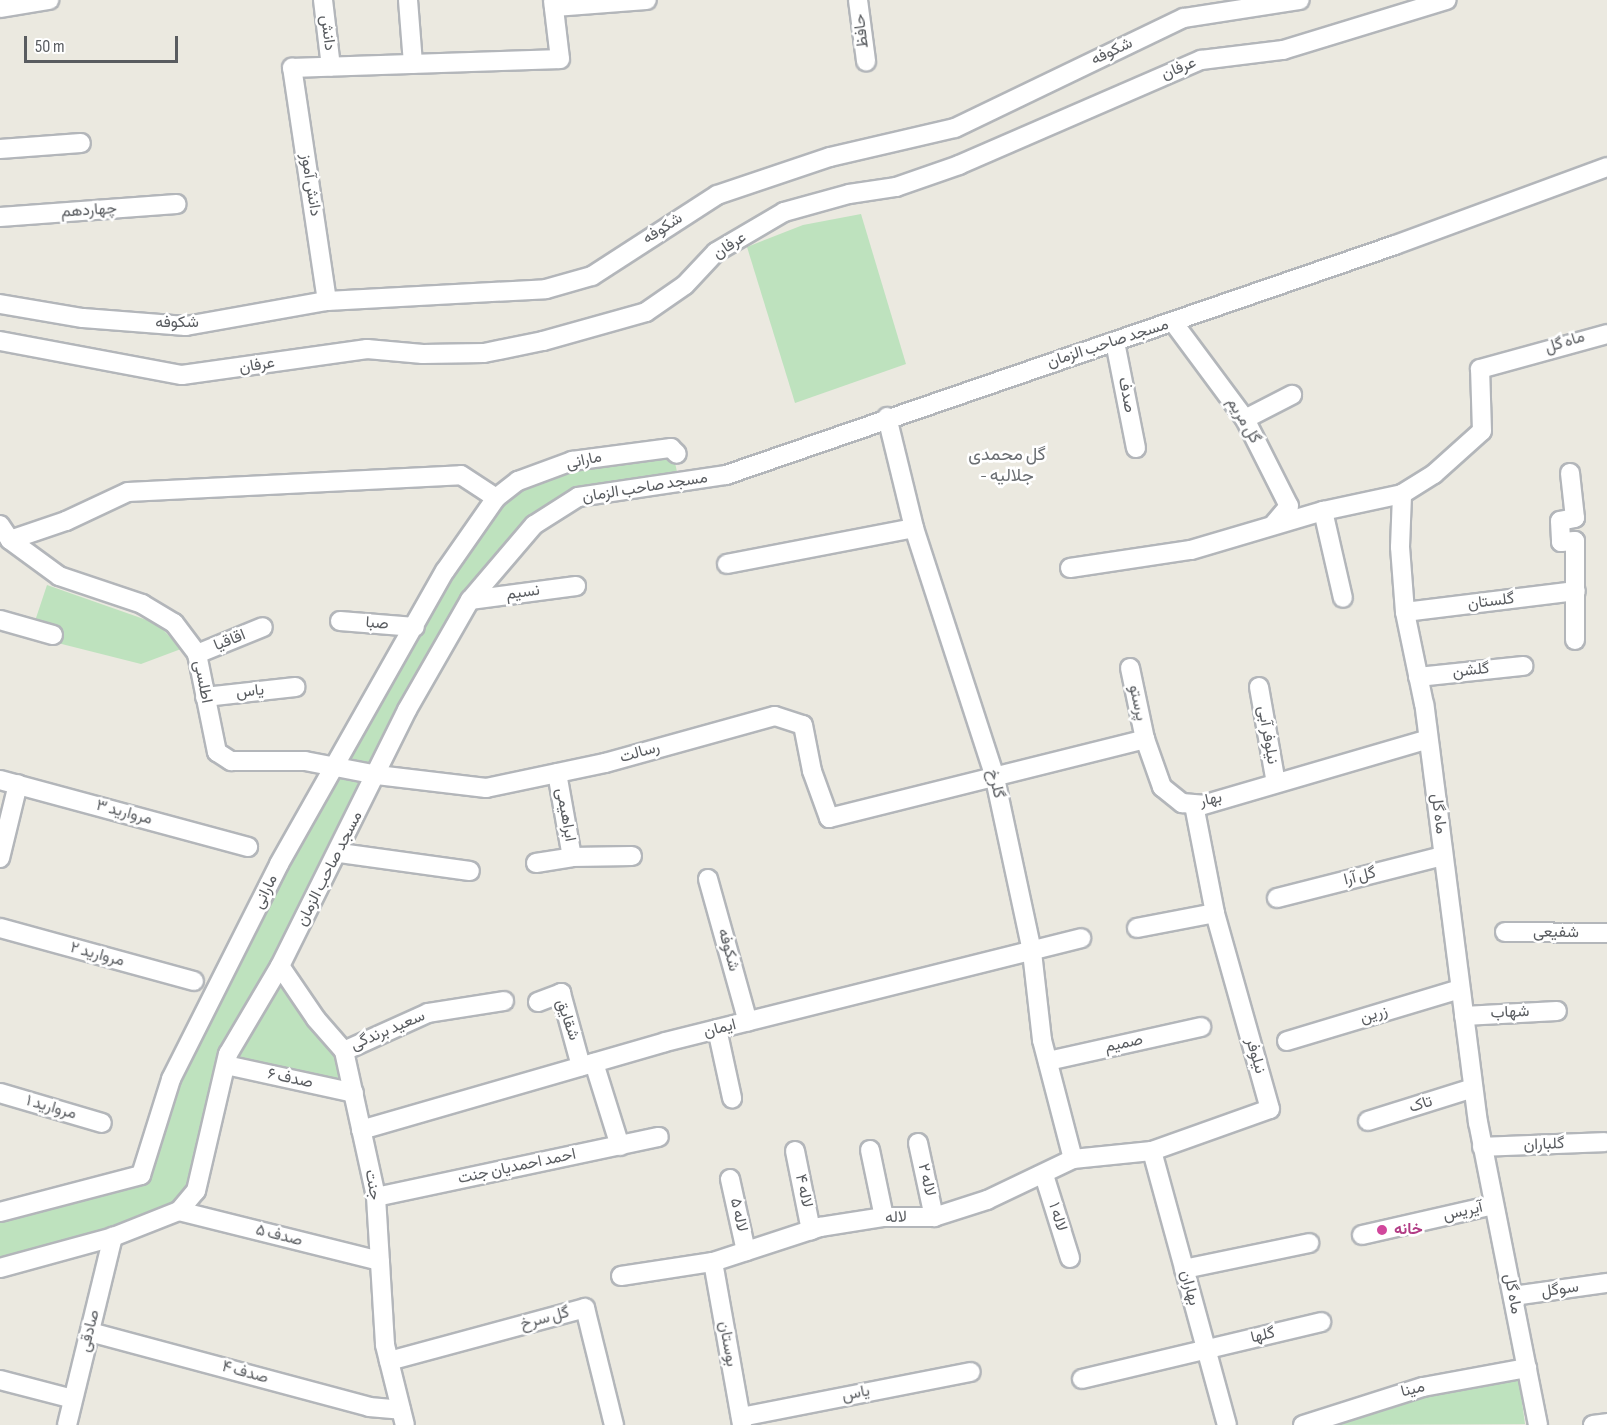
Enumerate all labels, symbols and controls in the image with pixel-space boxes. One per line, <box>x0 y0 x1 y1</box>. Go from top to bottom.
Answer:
street label: حافظ <box>850 13 874 49</box>
street label: دانش <box>315 14 339 52</box>
scale bar <box>27 24 182 62</box>
street label: شکوفه <box>1088 34 1136 70</box>
text: 50 m <box>35 36 65 57</box>
street label: عرفان <box>1159 53 1199 85</box>
street label: دانش آموز <box>296 152 324 218</box>
street label: چهاردهم <box>60 199 118 223</box>
street label: شکوفه <box>640 209 686 249</box>
street label: عرفان <box>710 228 750 264</box>
street label: شکوفه <box>155 313 199 333</box>
street label: مسجد صاحب الزمان <box>1045 315 1171 373</box>
street label: ماه گل <box>1543 328 1587 358</box>
street label: عرفان <box>238 354 276 378</box>
street label: صدف <box>1113 376 1139 414</box>
street label: گل مریم <box>1222 395 1264 447</box>
district label: گل محمدی - جلالیه <box>968 445 1046 488</box>
street label: مارانی <box>565 448 603 474</box>
street label: مسجد صاحب الزمان <box>581 469 709 507</box>
street label: نسیم <box>505 581 541 605</box>
street label: گلستان <box>1467 590 1515 614</box>
street label: صبا <box>365 614 389 634</box>
street label: اقاقیا <box>211 626 249 656</box>
street label: اطلسی <box>188 659 216 705</box>
street label: گلشن <box>1451 660 1491 682</box>
street label: یاس <box>235 681 265 703</box>
street label: پرستو <box>1124 683 1150 723</box>
street label: نیلوفر آبی <box>1252 704 1282 766</box>
street label: رسالت <box>618 738 662 768</box>
street label: گلرخ <box>982 768 1008 800</box>
street label: ابراهیمی <box>551 787 579 843</box>
street label: بهار <box>1198 788 1224 812</box>
street label: ماه گل <box>1426 793 1450 835</box>
street label: مروارید ۳ <box>94 796 154 830</box>
street label: مسجد صاحب الزمان <box>293 808 367 930</box>
street label: گل آرا <box>1342 864 1378 890</box>
street label: مارانی <box>250 872 282 912</box>
street label: شفیعی <box>1533 923 1579 943</box>
street label: شکوفه <box>713 926 743 974</box>
street label: مروارید ۲ <box>68 939 126 971</box>
street label: شقایق <box>551 997 583 1043</box>
street label: زرین <box>1358 1002 1390 1028</box>
street label: شهاب <box>1490 1002 1530 1024</box>
street label: سعید برندگی <box>348 1007 428 1055</box>
street label: ایمان <box>702 1016 738 1042</box>
street label: صمیم <box>1103 1031 1145 1057</box>
street label: نیلوفر <box>1241 1036 1269 1076</box>
street label: صدف ۶ <box>265 1065 315 1093</box>
street label: مروارید ۱ <box>24 1092 78 1124</box>
street label: تاک <box>1407 1092 1435 1118</box>
street label: گلباران <box>1523 1135 1565 1155</box>
street label: احمد احمدیان جنت <box>456 1145 578 1189</box>
street label: لاله ۲ <box>913 1162 939 1198</box>
street label: جنت <box>360 1168 384 1202</box>
street label: لاله ۴ <box>790 1173 816 1209</box>
street label: لاله ۵ <box>725 1196 751 1234</box>
street label: آیریس <box>1441 1198 1485 1226</box>
street label: لاله ۱ <box>1044 1200 1070 1234</box>
street label: لاله <box>885 1208 907 1228</box>
place label: خانه <box>1394 1220 1422 1240</box>
street label: صدف ۵ <box>254 1221 304 1251</box>
marker: خانه <box>1375 1223 1389 1237</box>
street label: بهاران <box>1175 1268 1203 1308</box>
street label: ماه گل <box>1499 1272 1525 1316</box>
street label: سوگل <box>1540 1278 1580 1302</box>
street label: گل سرخ <box>518 1303 572 1335</box>
street label: صادقی <box>75 1308 105 1354</box>
street label: بوستان <box>714 1320 740 1368</box>
street label: گلها <box>1249 1324 1277 1348</box>
street label: صدف ۴ <box>220 1358 270 1388</box>
street label: مینا <box>1399 1378 1427 1402</box>
street label: یاس <box>840 1382 872 1406</box>

